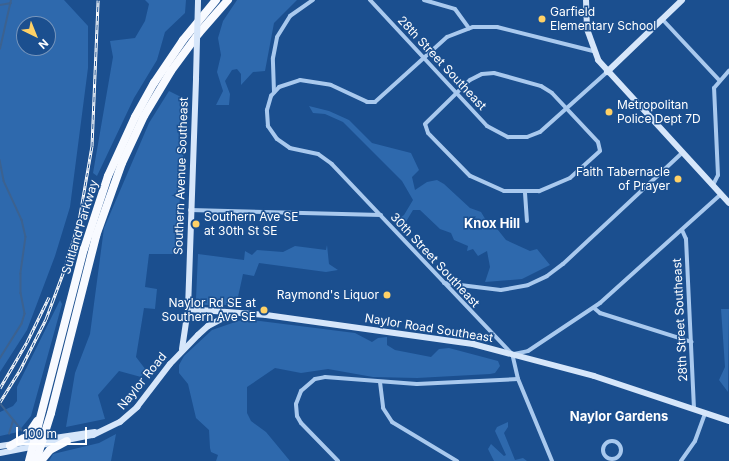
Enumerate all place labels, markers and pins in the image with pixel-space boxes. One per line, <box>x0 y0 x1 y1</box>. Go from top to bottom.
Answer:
place label: Garfield Elementary School <box>550 5 656 33</box>
marker: Garfield Elementary School <box>537 14 547 24</box>
place label: Metropolitan Police Dept 7D <box>617 98 701 126</box>
marker: Metropolitan Police Dept 7D <box>604 107 614 117</box>
place label: Faith Tabernacle of Prayer <box>576 165 670 193</box>
marker: Faith Tabernacle of Prayer <box>673 174 683 184</box>
place label: Southern Ave SE at 30th St SE <box>204 210 298 238</box>
marker: Southern Ave SE at 30th St SE <box>191 219 201 229</box>
place label: Raymond's Liquor <box>277 288 379 302</box>
marker: Raymond's Liquor <box>382 290 392 300</box>
place label: Naylor Rd SE at Southern Ave SE <box>162 296 256 324</box>
marker: Naylor Rd SE at Southern Ave SE <box>259 305 269 315</box>

